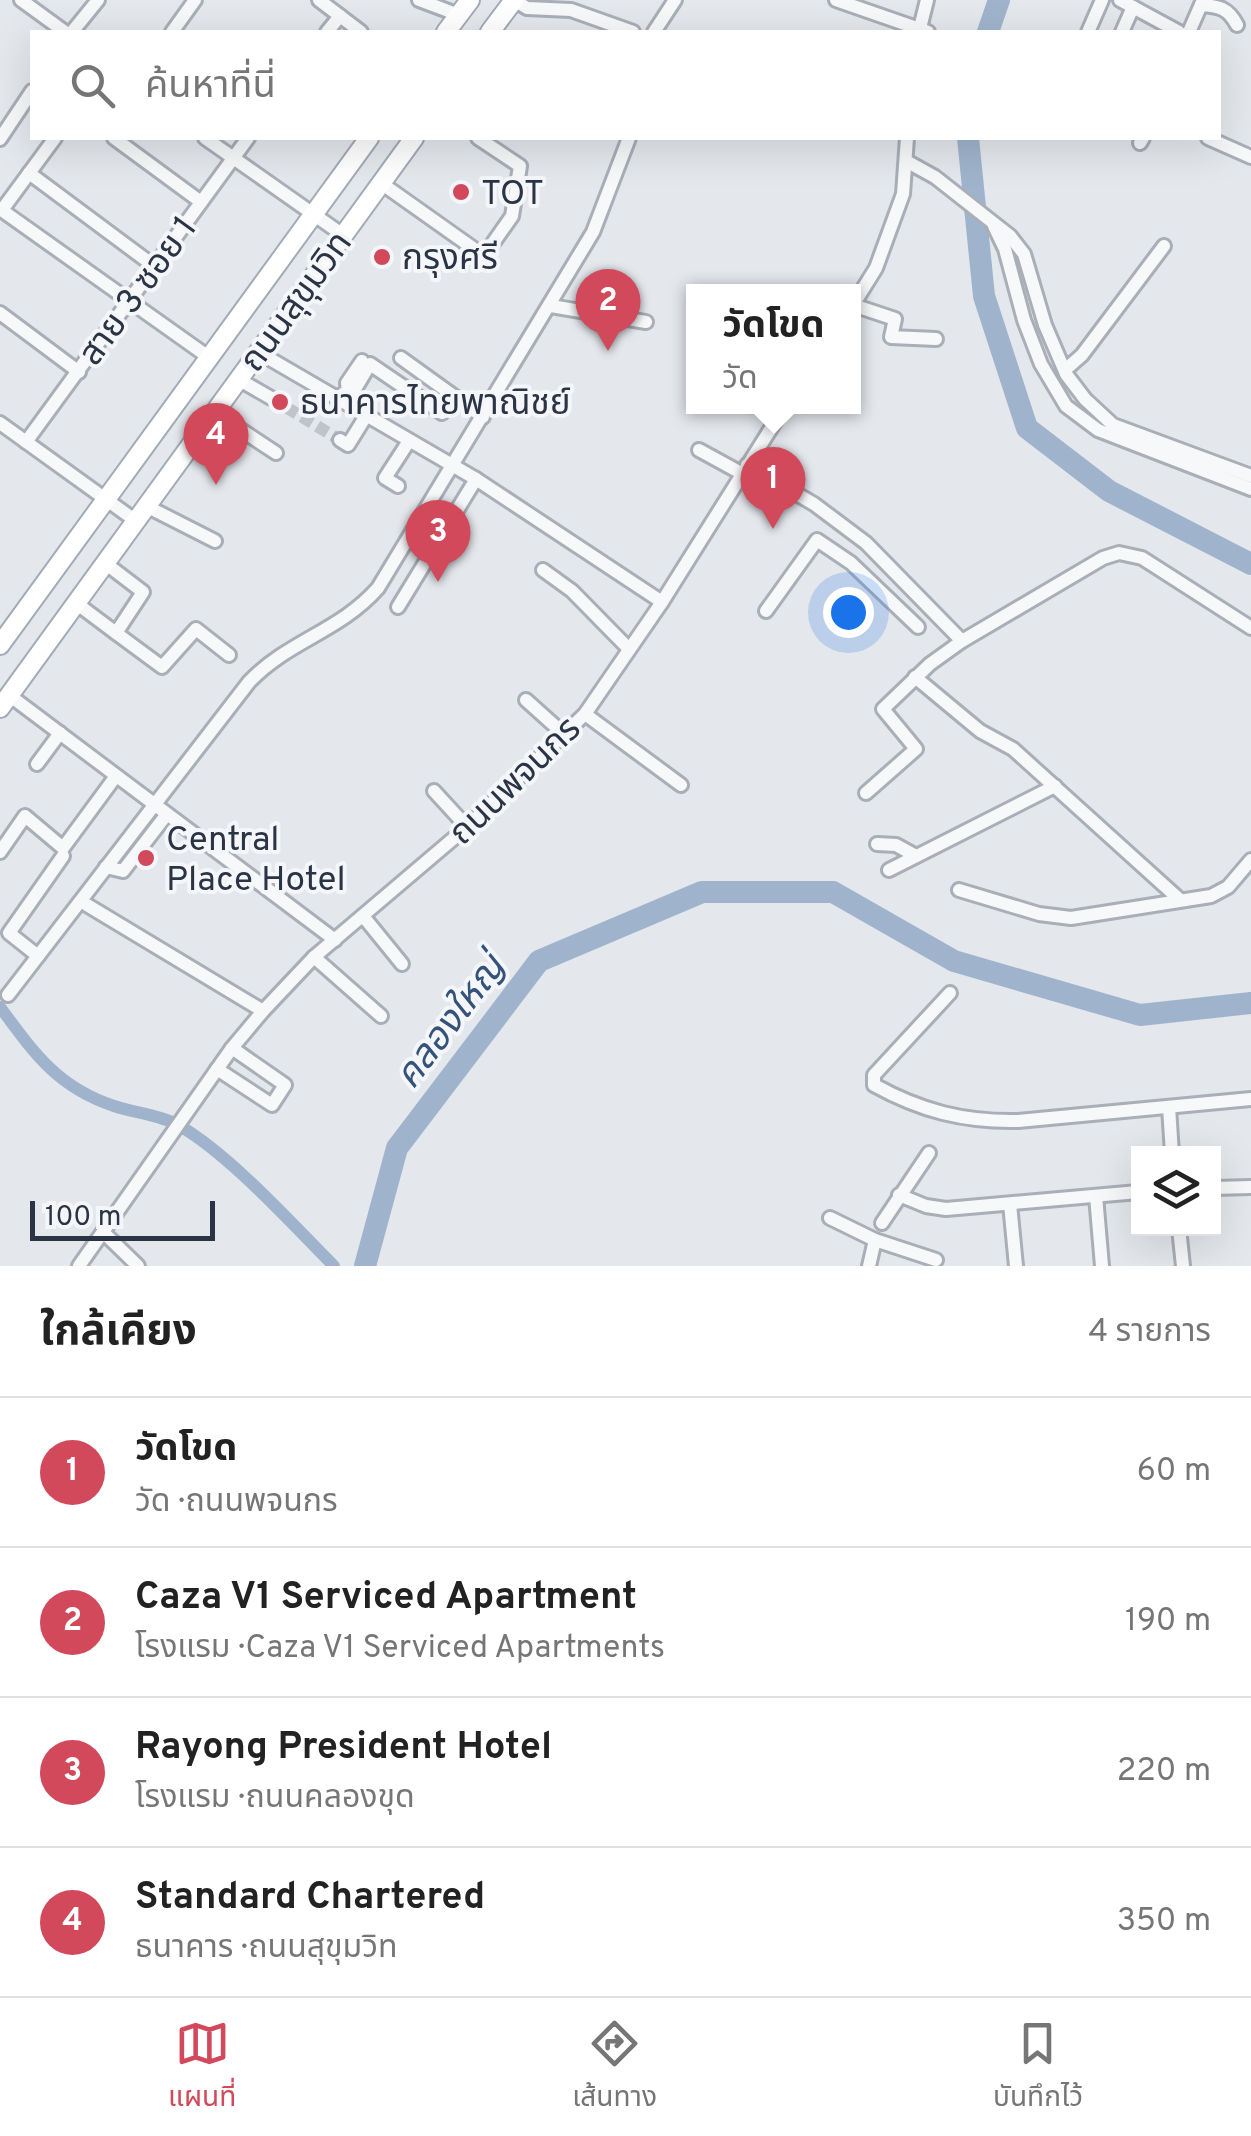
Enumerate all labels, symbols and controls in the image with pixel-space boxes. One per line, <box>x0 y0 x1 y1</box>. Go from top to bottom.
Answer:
search box <box>30 30 1221 140</box>
icon: search <box>65 58 120 113</box>
text: ค้นหาที่นี่ <box>145 63 276 112</box>
place label: TOT <box>481 173 544 217</box>
marker: TOT <box>450 181 472 203</box>
street label: สาย 3 ซอย 1 <box>70 208 208 375</box>
street label: ถนนสุขุมวิท <box>232 224 363 382</box>
place label: กรุงศรี <box>402 238 498 282</box>
marker: กรุงศรี <box>371 246 393 268</box>
pin: 2 <box>576 268 640 351</box>
popup <box>686 284 861 414</box>
text: วัดโขด <box>722 303 825 352</box>
text: วัด <box>722 360 758 400</box>
place label: ธนาคารไทยพาณิชย์ <box>300 383 571 427</box>
marker: ธนาคารไทยพาณิชย์ <box>269 391 291 413</box>
pin: 4 <box>184 402 248 485</box>
pin: 1 <box>740 446 806 529</box>
pin: 3 <box>406 500 470 582</box>
your location <box>823 587 874 638</box>
street label: ถนนพจนกร <box>441 709 591 856</box>
place label: Central Place Hotel <box>166 819 346 903</box>
marker: Central Place Hotel <box>135 847 157 869</box>
water label: คลองใหญ่ <box>386 942 521 1100</box>
map controls <box>1131 1146 1221 1236</box>
button: layers <box>1131 1146 1221 1236</box>
scale bar <box>30 1196 215 1240</box>
text: 100 m <box>45 1200 121 1236</box>
text: ใกล้เคียง <box>40 1307 197 1360</box>
text: 4 รายการ <box>1088 1313 1211 1353</box>
text: วัดโขด <box>135 1426 237 1475</box>
text: 1 <box>66 1452 79 1492</box>
text: 60 m <box>1137 1452 1211 1492</box>
text: วัด · ถนนพจนกร <box>135 1483 338 1523</box>
text: Caza V1 Serviced Apartment <box>135 1574 637 1623</box>
text: 2 <box>63 1602 82 1642</box>
text: 190 m <box>1125 1602 1211 1642</box>
text: โรงแรม · Caza V1 Serviced Apartments <box>135 1629 665 1669</box>
text: Rayong President Hotel <box>135 1724 552 1773</box>
text: 3 <box>63 1752 82 1792</box>
text: 220 m <box>1117 1752 1211 1792</box>
text: โรงแรม · ถนนคลองขุด <box>135 1779 415 1819</box>
text: Standard Chartered <box>135 1874 485 1923</box>
text: 4 <box>62 1902 83 1942</box>
text: 350 m <box>1117 1902 1211 1942</box>
text: ธนาคาร · ถนนสุขุมวิท <box>135 1929 398 1969</box>
tab: แผนที่ <box>168 2016 236 2119</box>
tab: เส้นทาง <box>572 2016 657 2119</box>
tab: บันทึกไว้ <box>993 2016 1083 2119</box>

